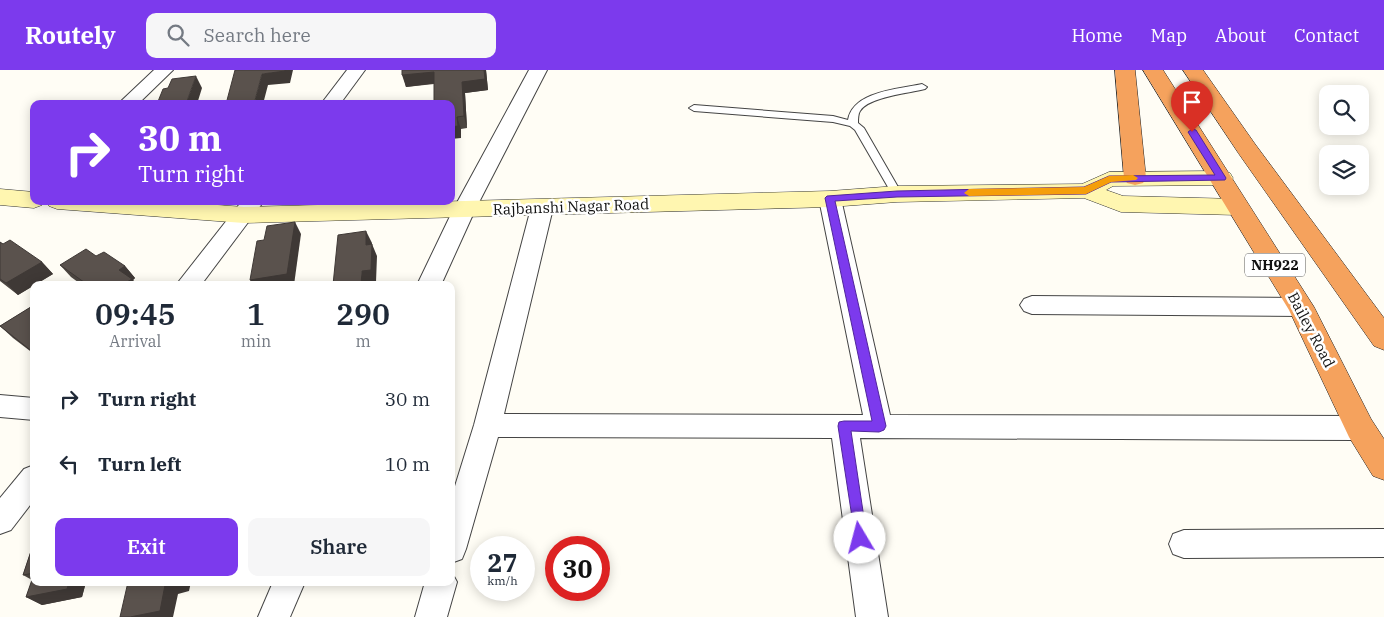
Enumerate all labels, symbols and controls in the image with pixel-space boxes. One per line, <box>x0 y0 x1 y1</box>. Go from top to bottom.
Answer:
search box <box>146 13 496 58</box>
text: Routely <box>25 19 116 51</box>
icon: search <box>164 21 192 49</box>
text: Search here <box>204 23 311 47</box>
text: Home <box>1071 24 1123 47</box>
text: Map <box>1151 24 1187 47</box>
text: About <box>1215 24 1266 47</box>
text: Contact <box>1294 24 1359 47</box>
pin <box>1171 81 1213 132</box>
map controls <box>1319 85 1369 195</box>
button: search <box>1319 85 1369 135</box>
icon: arrive <box>1178 88 1206 116</box>
text: 30 m <box>138 115 222 161</box>
icon: right <box>55 120 120 185</box>
button: layers <box>1319 145 1369 195</box>
text: Turn right <box>138 159 245 188</box>
street label: Rajbanshi Nagar Road <box>492 194 650 219</box>
road number: NH922 <box>1245 254 1305 276</box>
street label: Bailey Road <box>1284 289 1339 371</box>
text: 09:45 <box>95 294 176 333</box>
text: 1 <box>247 294 265 333</box>
text: 290 <box>336 294 390 333</box>
text: Arrival <box>109 331 161 351</box>
text: min <box>241 331 271 351</box>
text: m <box>355 331 371 351</box>
icon: right <box>55 385 83 413</box>
text: Turn right <box>98 387 196 411</box>
text: 30 m <box>385 387 430 411</box>
icon: left <box>55 450 83 478</box>
text: Turn left <box>98 452 181 476</box>
text: 10 m <box>385 452 430 476</box>
position arrow <box>833 511 885 563</box>
button: Exit <box>55 518 238 576</box>
button: Share <box>248 518 430 576</box>
speed limit sign: 30 <box>545 536 610 601</box>
text: 27 <box>487 546 518 579</box>
text: km/h <box>487 573 518 588</box>

